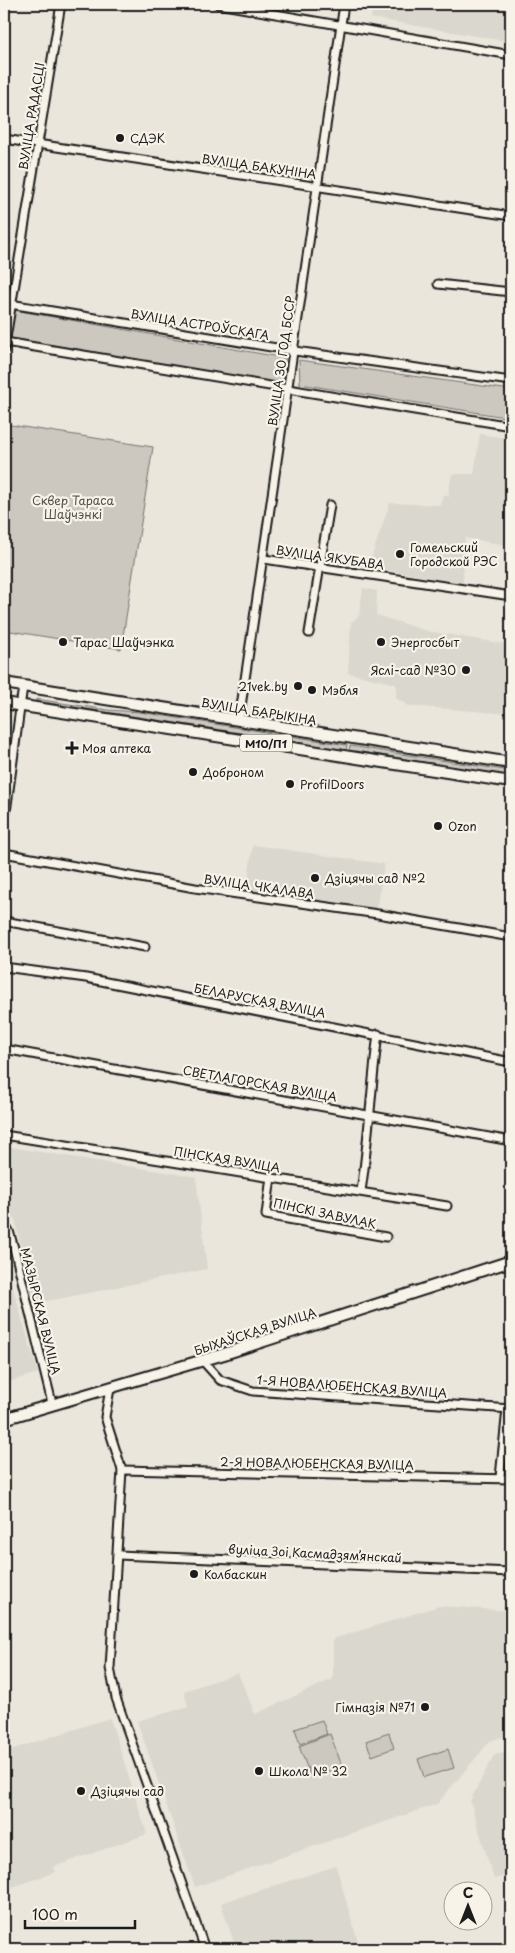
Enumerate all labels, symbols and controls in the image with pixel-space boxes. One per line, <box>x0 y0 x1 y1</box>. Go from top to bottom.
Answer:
street label: ВУЛІЦА РАДАСЦІ <box>14 61 48 171</box>
place label: СДЭК <box>130 129 165 147</box>
marker: СДЭК <box>114 132 126 144</box>
street label: ВУЛІЦА БАКУНІНА <box>200 149 318 183</box>
street label: ВУЛІЦА 30 ГОД БССР <box>263 295 299 427</box>
street label: ВУЛІЦА АСТРОЎСКАГА <box>129 304 271 344</box>
park label: Сквер Тараса Шаўчэнкі <box>32 491 115 523</box>
place label: Гомельский Городской РЭС <box>410 538 498 570</box>
street label: ВУЛІЦА ЯКУБАВА <box>275 540 385 574</box>
marker: Гомельский Городской РЭС <box>394 548 406 560</box>
place label: Тарас Шаўчэнка <box>73 633 175 651</box>
place label: Энергосбыт <box>391 633 459 651</box>
marker: Тарас Шаўчэнка <box>57 636 69 648</box>
marker: Энергосбыт <box>375 636 387 648</box>
place label: Яслі-сад №30 <box>371 661 456 679</box>
marker: Яслі-сад №30 <box>460 664 472 676</box>
place label: 21vek.by <box>239 677 288 695</box>
marker: 21vek.by <box>292 680 304 692</box>
place label: Мэбля <box>322 681 359 699</box>
marker: Мэбля <box>306 684 318 696</box>
street label: ВУЛІЦА БАРЫКІНА <box>200 693 318 729</box>
road number: М10/П1 <box>240 734 292 751</box>
place label: Моя аптека <box>82 739 152 757</box>
marker: Моя аптека <box>66 742 78 754</box>
place label: Доброном <box>202 763 264 781</box>
marker: Доброном <box>187 766 199 778</box>
place label: ProfilDoors <box>300 775 365 793</box>
marker: ProfilDoors <box>284 778 296 790</box>
place label: Ozon <box>448 817 477 835</box>
marker: Ozon <box>432 820 444 832</box>
street label: ВУЛІЦА ЧКАЛАВА <box>203 869 315 903</box>
place label: Дзіцячы сад №2 <box>324 869 425 887</box>
marker: Дзіцячы сад №2 <box>309 872 321 884</box>
street label: БЕЛАРУСКАЯ ВУЛІЦА <box>193 978 327 1022</box>
street label: СВЕТЛАГОРСКАЯ ВУЛІЦА <box>182 1061 338 1105</box>
street label: ПІНСКАЯ ВУЛІЦА <box>173 1142 281 1176</box>
street label: ПІНСКІ ЗАВУЛАК <box>272 1193 378 1233</box>
street label: МАЗЫРСКАЯ ВУЛІЦА <box>17 1246 65 1376</box>
street label: БЫХАЎСКАЯ ВУЛІЦА <box>192 1303 318 1359</box>
street label: 1-Я НОВАЛЮБЕНСКАЯ ВУЛІЦА <box>256 1370 448 1402</box>
street label: 2-Я НОВАЛЮБЕНСКАЯ ВУЛІЦА <box>220 1452 414 1474</box>
street label: вуліца Зоі Касмадзямʼянскай <box>228 1539 402 1567</box>
place label: Колбаскин <box>204 1565 267 1583</box>
marker: Колбаскин <box>188 1568 200 1580</box>
place label: Гімназія №71 <box>335 1698 415 1716</box>
marker: Гімназія №71 <box>419 1701 431 1713</box>
place label: Школа № 32 <box>269 1762 348 1780</box>
marker: Школа № 32 <box>253 1765 265 1777</box>
place label: Дзіцячы сад <box>90 1782 164 1800</box>
marker: Дзіцячы сад <box>75 1785 87 1797</box>
north arrow <box>442 1880 492 1930</box>
text: С <box>463 1882 473 1903</box>
scale bar <box>25 1898 135 1930</box>
text: 100 m <box>32 1902 78 1925</box>

